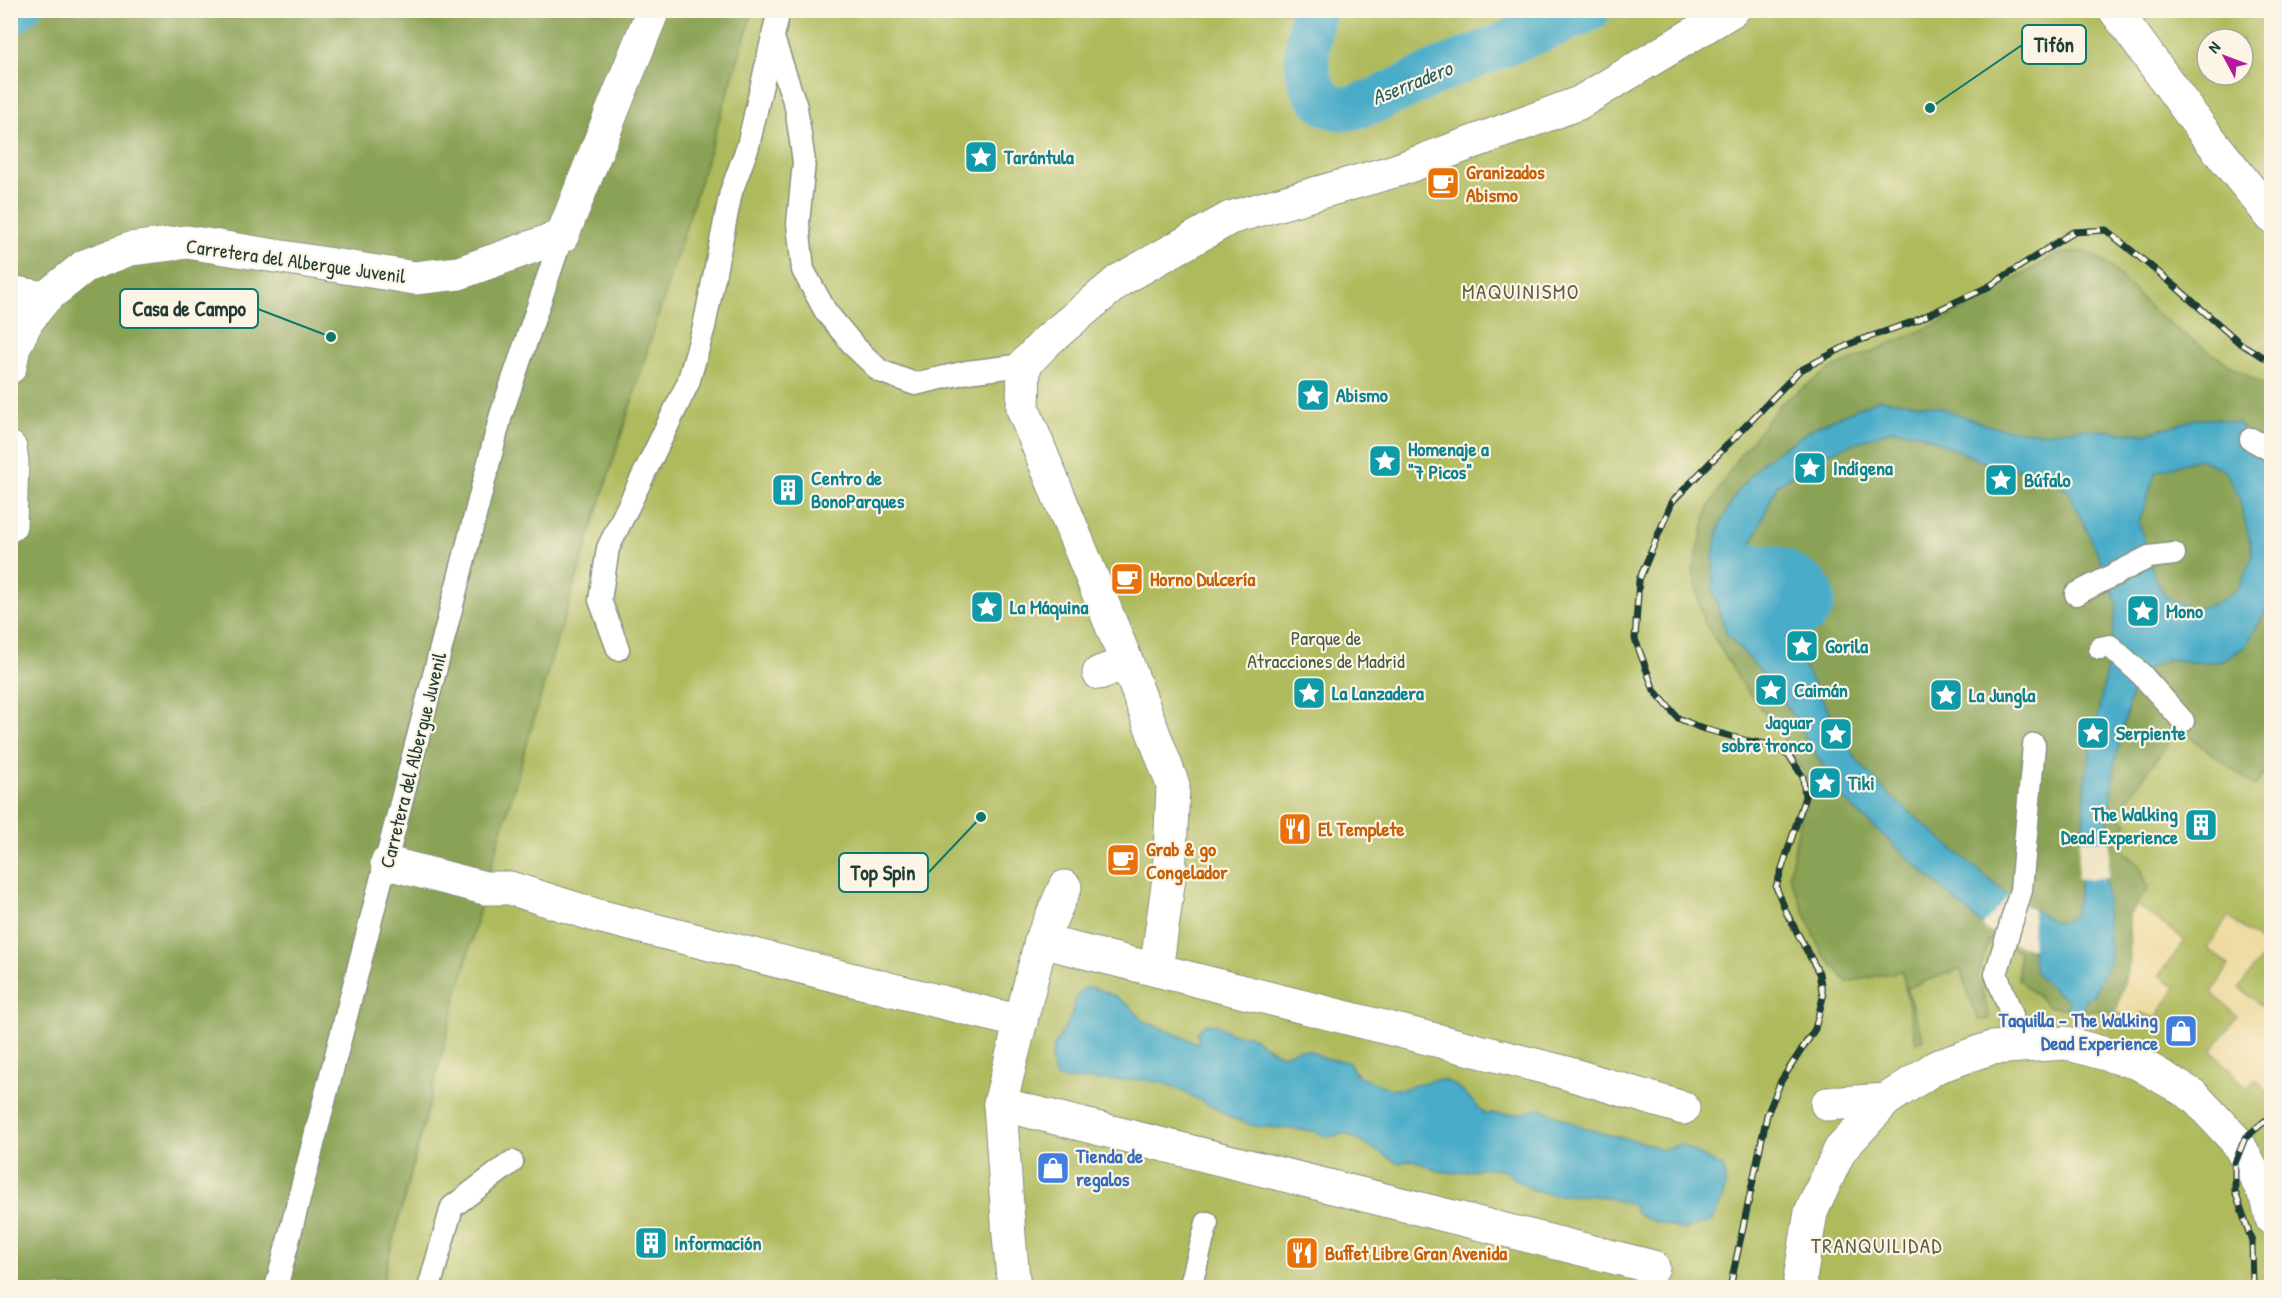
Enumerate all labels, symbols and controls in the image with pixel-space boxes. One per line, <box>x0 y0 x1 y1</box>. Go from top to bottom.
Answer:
callout: Tifón <box>2022 25 2086 64</box>
north arrow <box>2195 27 2255 87</box>
text: Tifón <box>2033 30 2074 59</box>
text: N <box>2203 36 2225 58</box>
water label: Aserradero <box>1367 53 1458 112</box>
place icon: Tarántula <box>963 139 999 175</box>
place label: Tarántula <box>1003 143 1074 170</box>
place label: Granizados Abismo <box>1466 158 1545 208</box>
cafe icon: Granizados Abismo <box>1425 165 1461 201</box>
street label: Carretera del Albergue Juvenil <box>185 232 408 289</box>
district label: MAQUINISMO <box>1462 277 1580 306</box>
callout: Casa de Campo <box>120 289 258 328</box>
text: Casa de Campo <box>132 294 246 324</box>
place icon: Abismo <box>1295 377 1331 413</box>
place label: Abismo <box>1336 381 1388 408</box>
place label: Homenaje a "7 Picos" <box>1408 435 1489 485</box>
place icon: Homenaje a "7 Picos" <box>1367 443 1403 479</box>
place icon: Indígena <box>1792 450 1828 486</box>
place label: Indígena <box>1833 454 1893 482</box>
place icon: Búfalo <box>1983 462 2019 498</box>
place label: Centro de BonoParques <box>811 464 905 515</box>
place label: Búfalo <box>2024 466 2071 493</box>
building icon: Centro de BonoParques <box>770 472 806 508</box>
cafe icon: Horno Dulcería <box>1109 561 1145 597</box>
place label: Horno Dulcería <box>1150 565 1256 592</box>
place icon: La Máquina <box>969 589 1005 625</box>
place label: La Máquina <box>1010 593 1088 621</box>
place icon: Mono <box>2125 593 2161 629</box>
place label: Mono <box>2166 597 2203 624</box>
park label: Parque de Atracciones de Madrid <box>1247 624 1405 674</box>
place icon: Gorila <box>1784 628 1820 664</box>
place label: Gorila <box>1825 632 1868 659</box>
street label: Carretera del Albergue Juvenil <box>373 649 453 871</box>
place icon: Caimán <box>1753 672 1789 708</box>
place icon: La Lanzadera <box>1291 675 1327 711</box>
place label: Caimán <box>1794 676 1848 703</box>
place icon: La Jungla <box>1928 677 1964 713</box>
place label: La Lanzadera <box>1332 679 1424 706</box>
place label: La Jungla <box>1969 681 2036 709</box>
place label: Jaguar sobre tronco <box>1721 708 1813 758</box>
place icon: Serpiente <box>2075 715 2111 751</box>
place icon: Jaguar sobre tronco <box>1818 716 1854 752</box>
place label: Serpiente <box>2116 719 2186 747</box>
place icon: Tiki <box>1807 765 1843 801</box>
place label: Tiki <box>1847 769 1875 796</box>
place label: The Walking Dead Experience <box>2061 800 2178 851</box>
building icon: The Walking Dead Experience <box>2183 807 2219 843</box>
restaurant icon: El Templete <box>1277 811 1313 847</box>
place label: El Templete <box>1318 815 1404 843</box>
place label: Grab & go Congelador <box>1146 835 1228 886</box>
cafe icon: Grab & go Congelador <box>1105 842 1141 878</box>
callout: Top Spin <box>839 853 928 892</box>
text: Top Spin <box>850 858 915 888</box>
place label: Taquilla - The Walking Dead Experience <box>1998 1006 2158 1057</box>
shop icon: Taquilla - The Walking Dead Experience <box>2163 1013 2199 1049</box>
place label: Tienda de regalos <box>1075 1142 1143 1193</box>
shop icon: Tienda de regalos <box>1035 1150 1071 1186</box>
building icon: Información <box>633 1225 669 1261</box>
place label: Información <box>674 1229 761 1256</box>
district label: TRANQUILIDAD <box>1811 1231 1943 1260</box>
restaurant icon: Buffet Libre Gran Avenida <box>1284 1235 1320 1271</box>
place label: Buffet Libre Gran Avenida <box>1325 1239 1507 1266</box>

